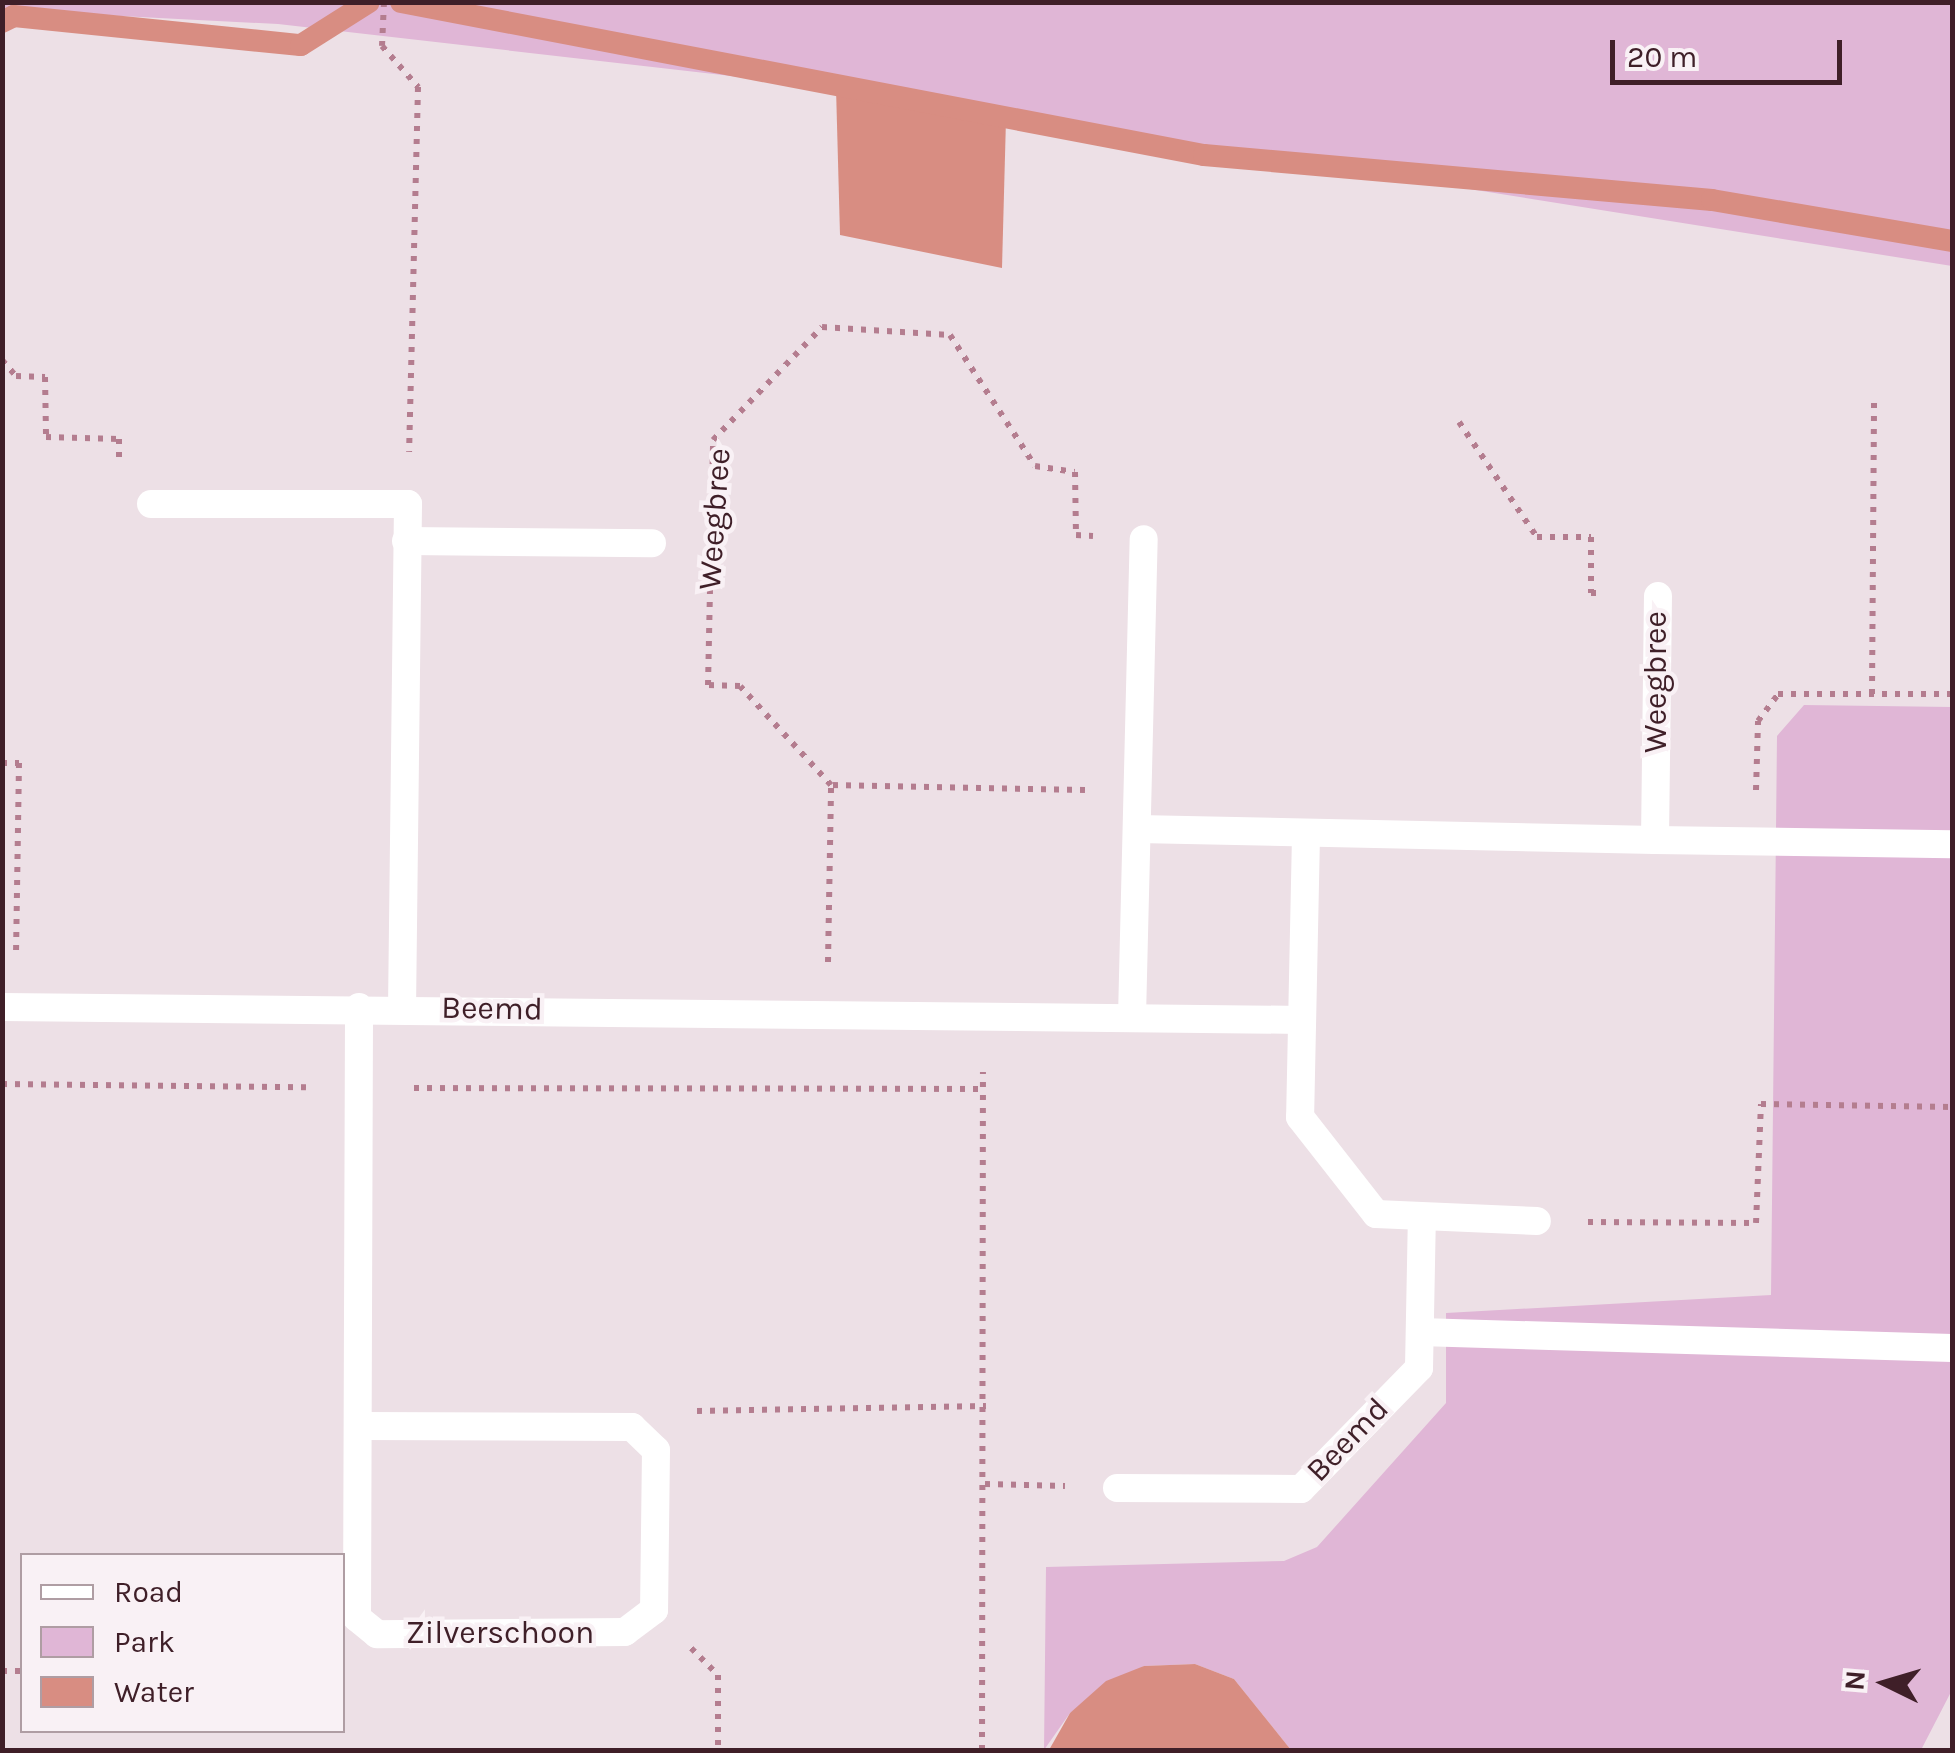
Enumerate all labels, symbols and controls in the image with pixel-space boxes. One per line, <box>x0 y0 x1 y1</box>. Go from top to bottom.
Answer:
scale bar <box>1615 20 1848 82</box>
text: 20 m <box>1627 39 1697 75</box>
street label: Weegbree <box>691 447 739 591</box>
street label: Weegbree <box>1637 611 1675 753</box>
street label: Beemd <box>441 989 543 1029</box>
street label: Beemd <box>1299 1390 1397 1490</box>
legend <box>20 1553 345 1733</box>
text: Road <box>114 1574 183 1610</box>
street label: Zilverschoon <box>406 1614 594 1652</box>
text: Park <box>114 1624 175 1660</box>
north arrow <box>1835 1633 1935 1733</box>
text: N <box>1837 1669 1872 1692</box>
text: Water <box>114 1674 194 1710</box>

